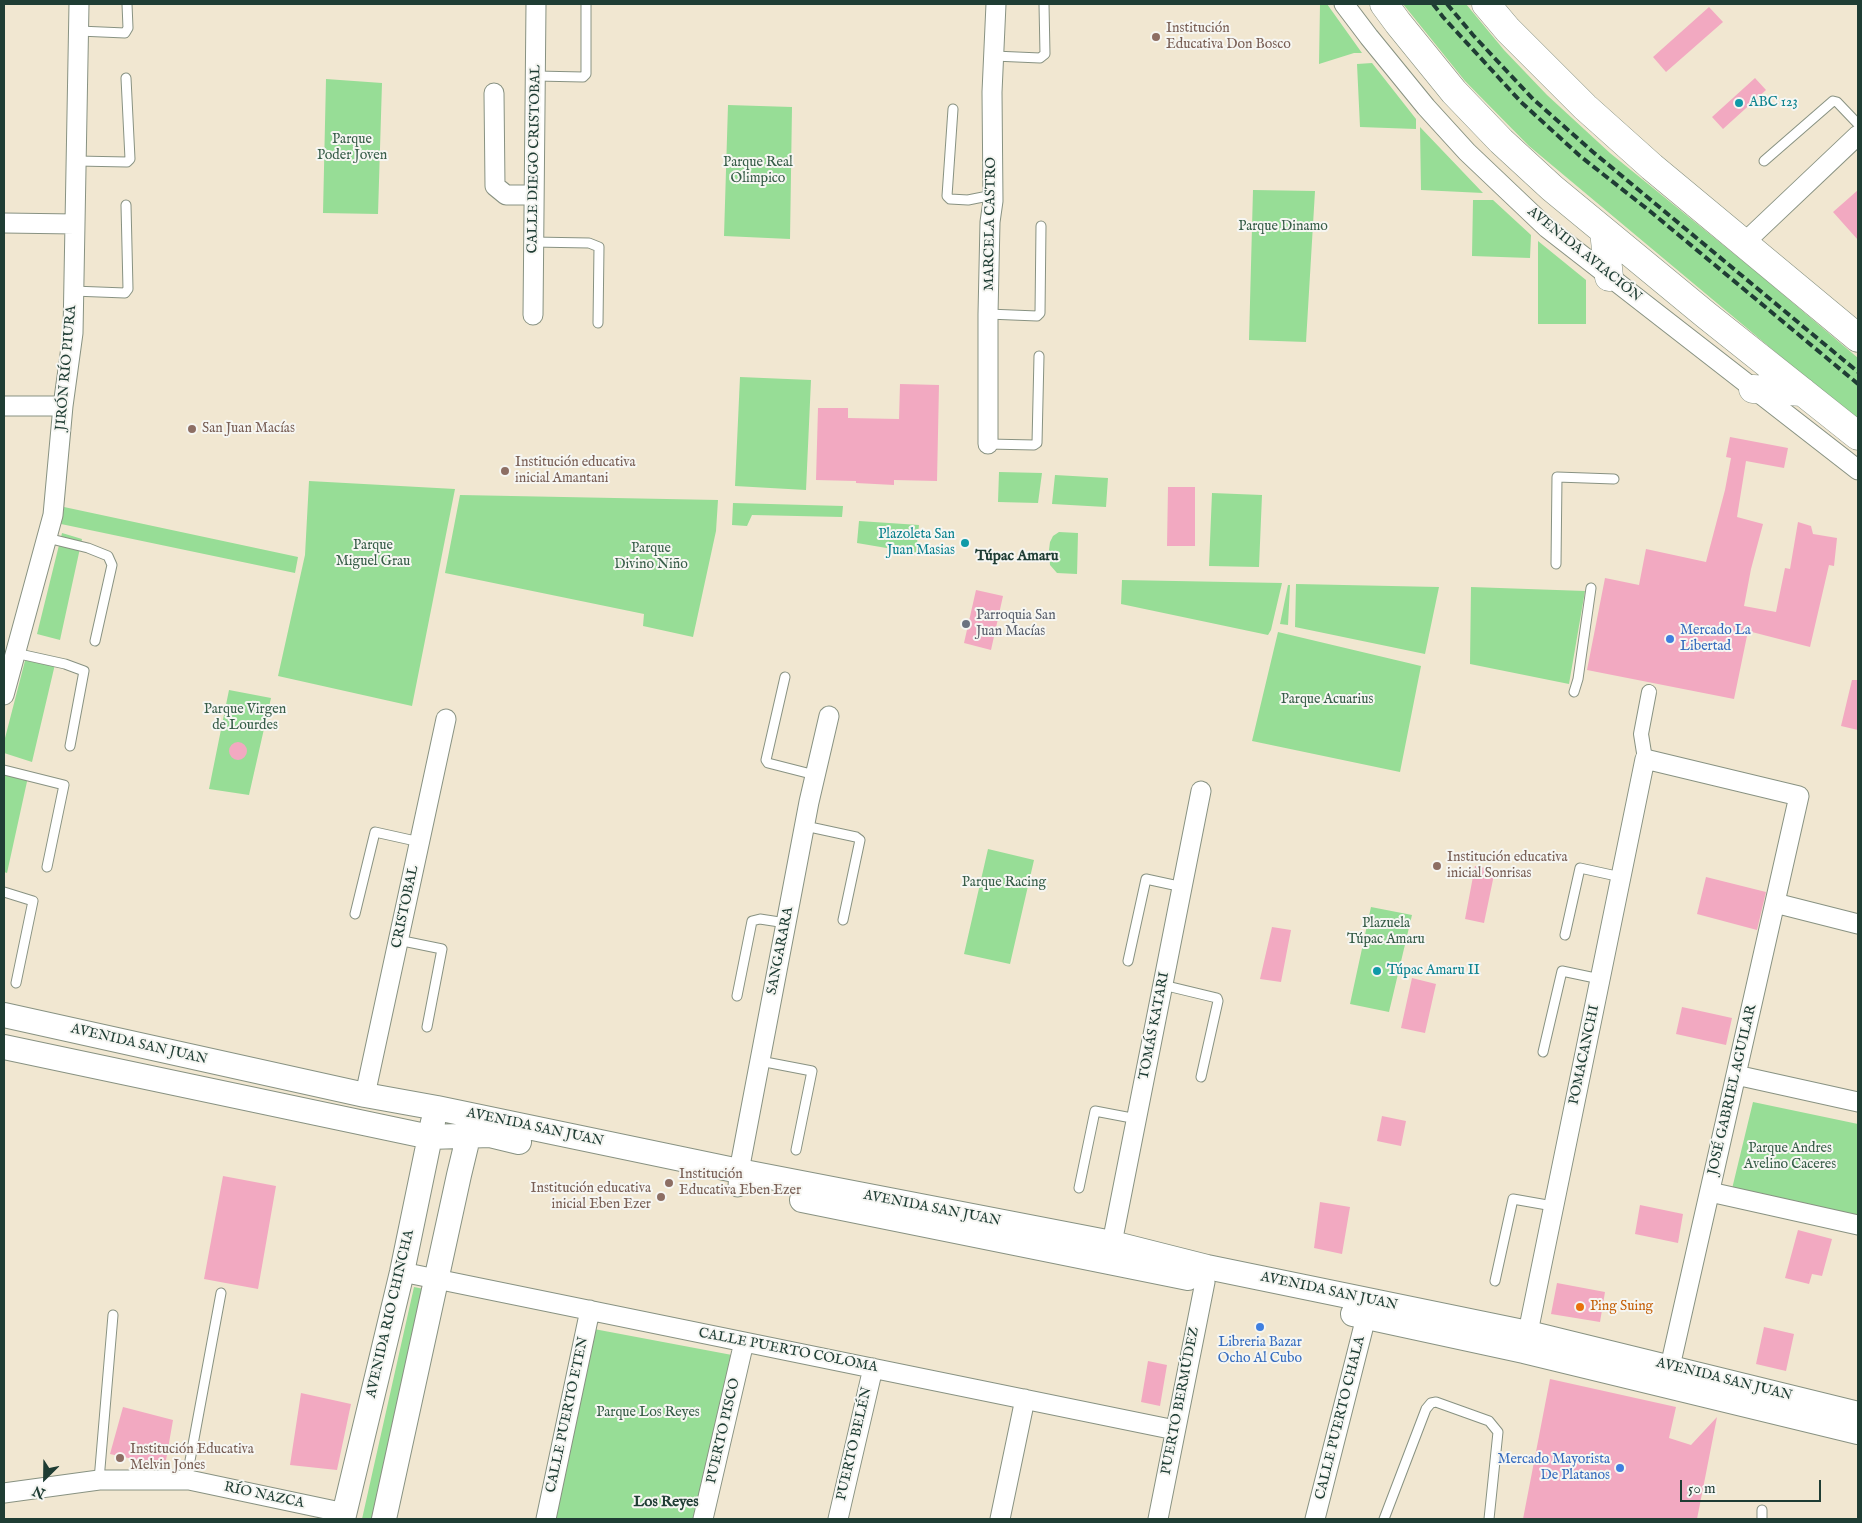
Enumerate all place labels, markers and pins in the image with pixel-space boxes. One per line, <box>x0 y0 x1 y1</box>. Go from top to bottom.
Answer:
place label: Institución Educativa Don Bosco <box>1166 21 1291 54</box>
marker: Institución Educativa Don Bosco <box>1150 31 1162 43</box>
place label: ABC 123 <box>1749 95 1798 111</box>
marker: ABC 123 <box>1733 97 1745 109</box>
place label: San Juan Macías <box>202 421 295 437</box>
marker: San Juan Macías <box>186 423 198 435</box>
place label: Institución educativa inicial Amantani <box>515 455 636 488</box>
marker: Institución educativa inicial Amantani <box>499 465 511 477</box>
place label: Plazoleta San Juan Masias <box>878 527 955 560</box>
marker: Plazoleta San Juan Masias <box>959 537 971 549</box>
place label: Parroquia San Juan Macías <box>976 608 1056 640</box>
marker: Parroquia San Juan Macías <box>960 618 972 630</box>
place label: Mercado La Libertad <box>1680 623 1751 656</box>
marker: Mercado La Libertad <box>1664 633 1676 645</box>
place label: Institución educativa inicial Sonrisas <box>1447 850 1568 882</box>
marker: Institución educativa inicial Sonrisas <box>1431 860 1443 872</box>
place label: Túpac Amaru II <box>1387 963 1480 979</box>
marker: Túpac Amaru II <box>1371 965 1383 977</box>
place label: Institución Educativa Eben Ezer <box>679 1167 801 1200</box>
marker: Institución Educativa Eben Ezer <box>663 1177 675 1189</box>
place label: Institución educativa inicial Eben Ezer <box>530 1181 651 1214</box>
marker: Institución educativa inicial Eben Ezer <box>655 1191 667 1203</box>
place label: Ping Suing <box>1590 1299 1653 1315</box>
marker: Ping Suing <box>1574 1301 1586 1313</box>
marker: Libreria Bazar Ocho Al Cubo <box>1254 1321 1266 1333</box>
place label: Libreria Bazar Ocho Al Cubo <box>1218 1335 1302 1368</box>
place label: Institución Educativa Melvin Jones <box>130 1442 254 1474</box>
marker: Institución Educativa Melvin Jones <box>114 1452 126 1464</box>
place label: Mercado Mayorista De Platanos <box>1497 1452 1610 1484</box>
marker: Mercado Mayorista De Platanos <box>1614 1462 1626 1474</box>

